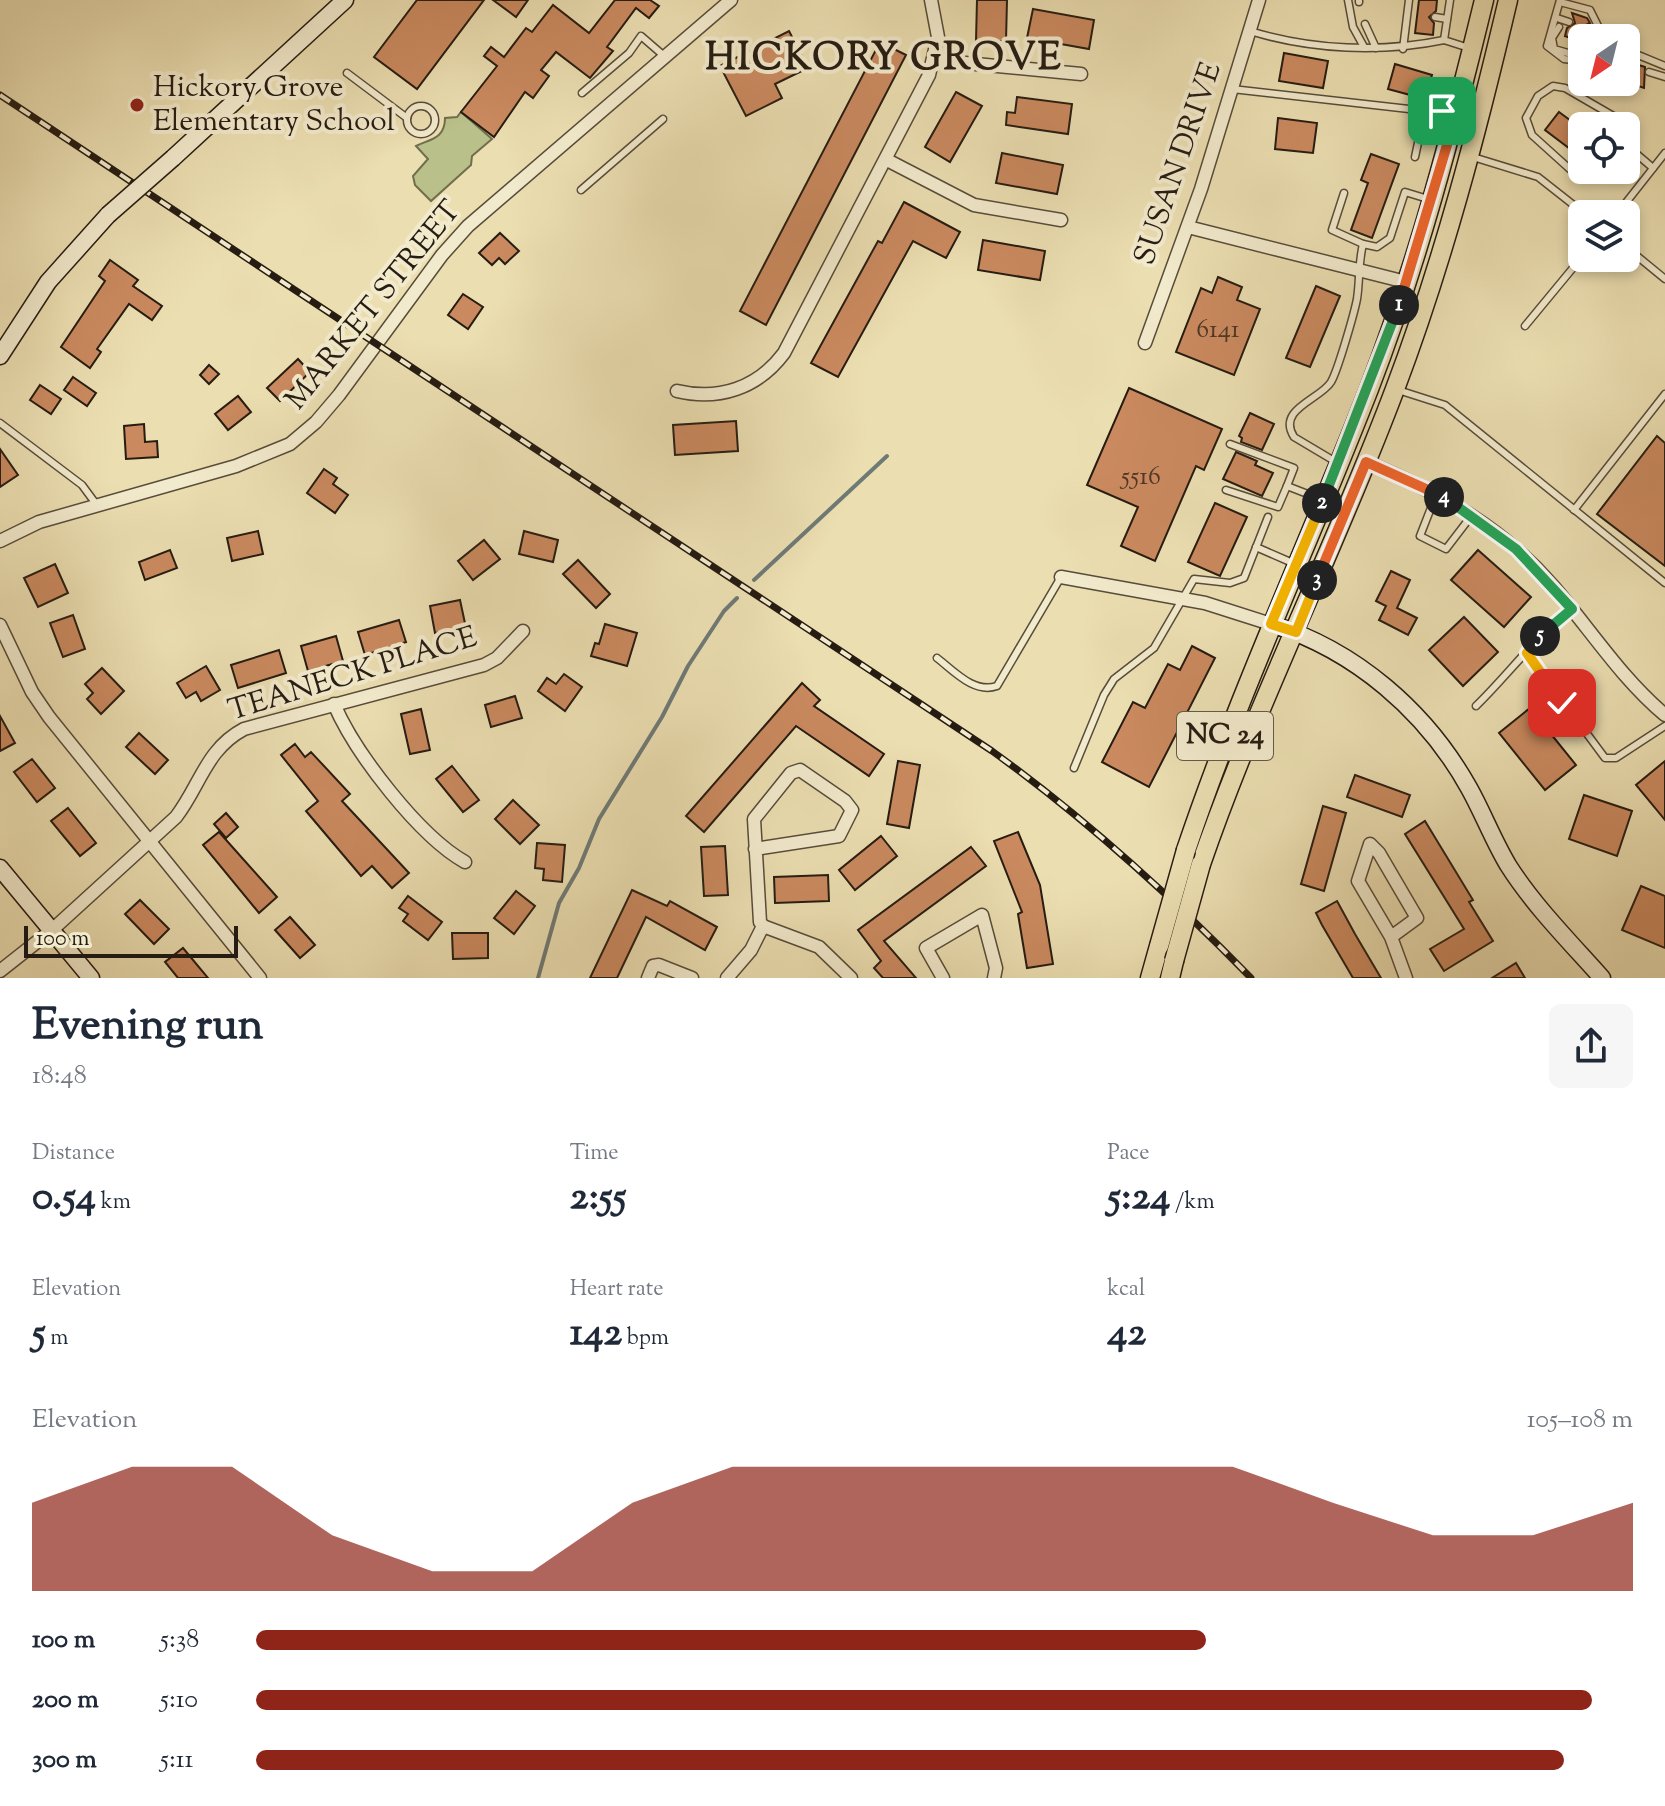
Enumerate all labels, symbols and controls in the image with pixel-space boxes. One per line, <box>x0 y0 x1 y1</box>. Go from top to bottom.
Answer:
north arrow <box>1568 24 1640 96</box>
map controls <box>1568 24 1640 272</box>
district label: HICKORY GROVE <box>705 33 1063 87</box>
street label: SUSAN DRIVE <box>1124 57 1234 271</box>
place label: Hickory Grove Elementary School <box>153 67 395 144</box>
pin <box>1408 77 1476 145</box>
icon: arrive <box>1420 89 1464 133</box>
marker: Hickory Grove Elementary School <box>128 96 146 114</box>
button: locate <box>1568 112 1640 184</box>
street label: MARKET STREET <box>276 192 472 420</box>
button: layers <box>1568 200 1640 272</box>
pin: 1 <box>1379 285 1419 325</box>
text: 1 <box>1395 289 1403 321</box>
house number: 6141 <box>1196 312 1240 349</box>
house number: 5516 <box>1119 459 1161 496</box>
pin: 4 <box>1424 477 1464 517</box>
text: 4 <box>1438 481 1450 513</box>
pin: 2 <box>1302 483 1342 523</box>
text: 2 <box>1317 487 1327 519</box>
pin: 3 <box>1297 560 1337 600</box>
text: 3 <box>1313 564 1321 596</box>
pin: 5 <box>1520 616 1560 656</box>
street label: TEANECK PLACE <box>223 617 483 733</box>
text: 5 <box>1536 620 1544 652</box>
pin <box>1528 669 1596 737</box>
icon: check <box>1540 681 1584 725</box>
road number: NC 24 <box>1177 712 1273 760</box>
scale bar <box>24 922 238 958</box>
text: 100 m <box>36 924 89 956</box>
text: Evening run <box>32 996 264 1059</box>
button: share <box>1549 1004 1633 1088</box>
text: 18:48 <box>32 1058 87 1095</box>
text: Distance <box>32 1138 115 1170</box>
text: Time <box>570 1138 619 1170</box>
text: Pace <box>1107 1138 1149 1170</box>
text: 0.54 <box>32 1170 96 1227</box>
text: 2:55 <box>570 1170 627 1227</box>
text: 5:24 <box>1107 1170 1170 1227</box>
text: km <box>96 1187 131 1219</box>
text: /km <box>1170 1187 1215 1219</box>
text: Elevation <box>32 1274 121 1306</box>
text: Heart rate <box>570 1274 664 1306</box>
text: kcal <box>1107 1274 1145 1306</box>
text: 5 <box>32 1306 46 1363</box>
text: 142 <box>570 1306 622 1363</box>
text: 42 <box>1107 1306 1146 1363</box>
text: m <box>46 1323 69 1355</box>
text: bpm <box>622 1323 669 1355</box>
text: Elevation <box>32 1402 137 1439</box>
text: 105–108 m <box>1527 1402 1633 1439</box>
text: 100 m <box>32 1622 95 1659</box>
text: 5:38 <box>160 1622 199 1659</box>
text: 200 m <box>32 1682 99 1719</box>
text: 5:10 <box>160 1682 198 1719</box>
text: 300 m <box>32 1742 97 1779</box>
text: 5:11 <box>160 1742 193 1779</box>

